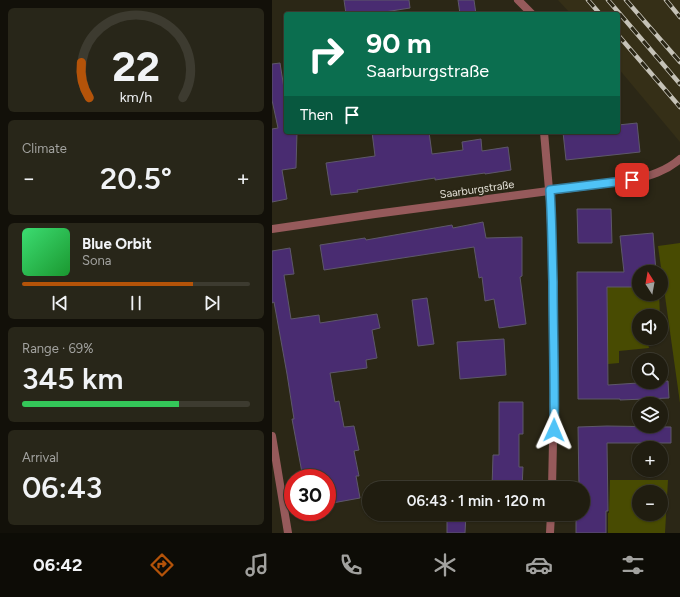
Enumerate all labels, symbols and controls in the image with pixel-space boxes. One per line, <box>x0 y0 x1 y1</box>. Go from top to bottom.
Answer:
text: 90 m <box>366 26 431 60</box>
icon: right <box>300 28 352 80</box>
text: 22 <box>112 41 160 91</box>
text: Saarburgstraße <box>366 60 489 82</box>
text: km/h <box>120 88 152 106</box>
icon: arrive <box>341 104 363 126</box>
text: Then <box>300 106 333 124</box>
text: Climate <box>22 141 67 156</box>
text: 20.5° <box>100 160 172 197</box>
pin <box>615 163 649 197</box>
text: − <box>22 165 36 192</box>
text: + <box>236 165 250 192</box>
icon: arrive <box>621 169 643 191</box>
street label: Saarburgstraße <box>439 178 515 201</box>
text: Blue Orbit <box>82 235 152 253</box>
text: Sona <box>82 253 111 268</box>
north arrow <box>632 265 668 301</box>
map controls <box>632 265 668 521</box>
icon: previous <box>49 292 71 314</box>
icon: pause <box>125 292 147 314</box>
icon: next <box>201 292 223 314</box>
button: sound <box>632 309 668 345</box>
text: Range · 69% <box>22 341 93 356</box>
button: search <box>632 353 668 389</box>
text: 345 km <box>22 360 123 397</box>
button: layers <box>632 397 668 433</box>
position arrow <box>533 409 575 451</box>
button: + <box>632 441 668 477</box>
text: Arrival <box>22 450 59 465</box>
text: 06:43 <box>22 469 102 506</box>
speed limit sign: 30 <box>284 469 336 521</box>
button: − <box>632 485 668 521</box>
text: 06:43 · 1 min · 120 m <box>407 492 545 510</box>
icon: directions <box>148 551 176 579</box>
icon: music <box>243 551 271 579</box>
icon: phone <box>337 551 365 579</box>
icon: climate <box>431 551 459 579</box>
icon: car <box>525 551 553 579</box>
icon: filters <box>619 551 647 579</box>
text: 06:42 <box>33 554 82 576</box>

